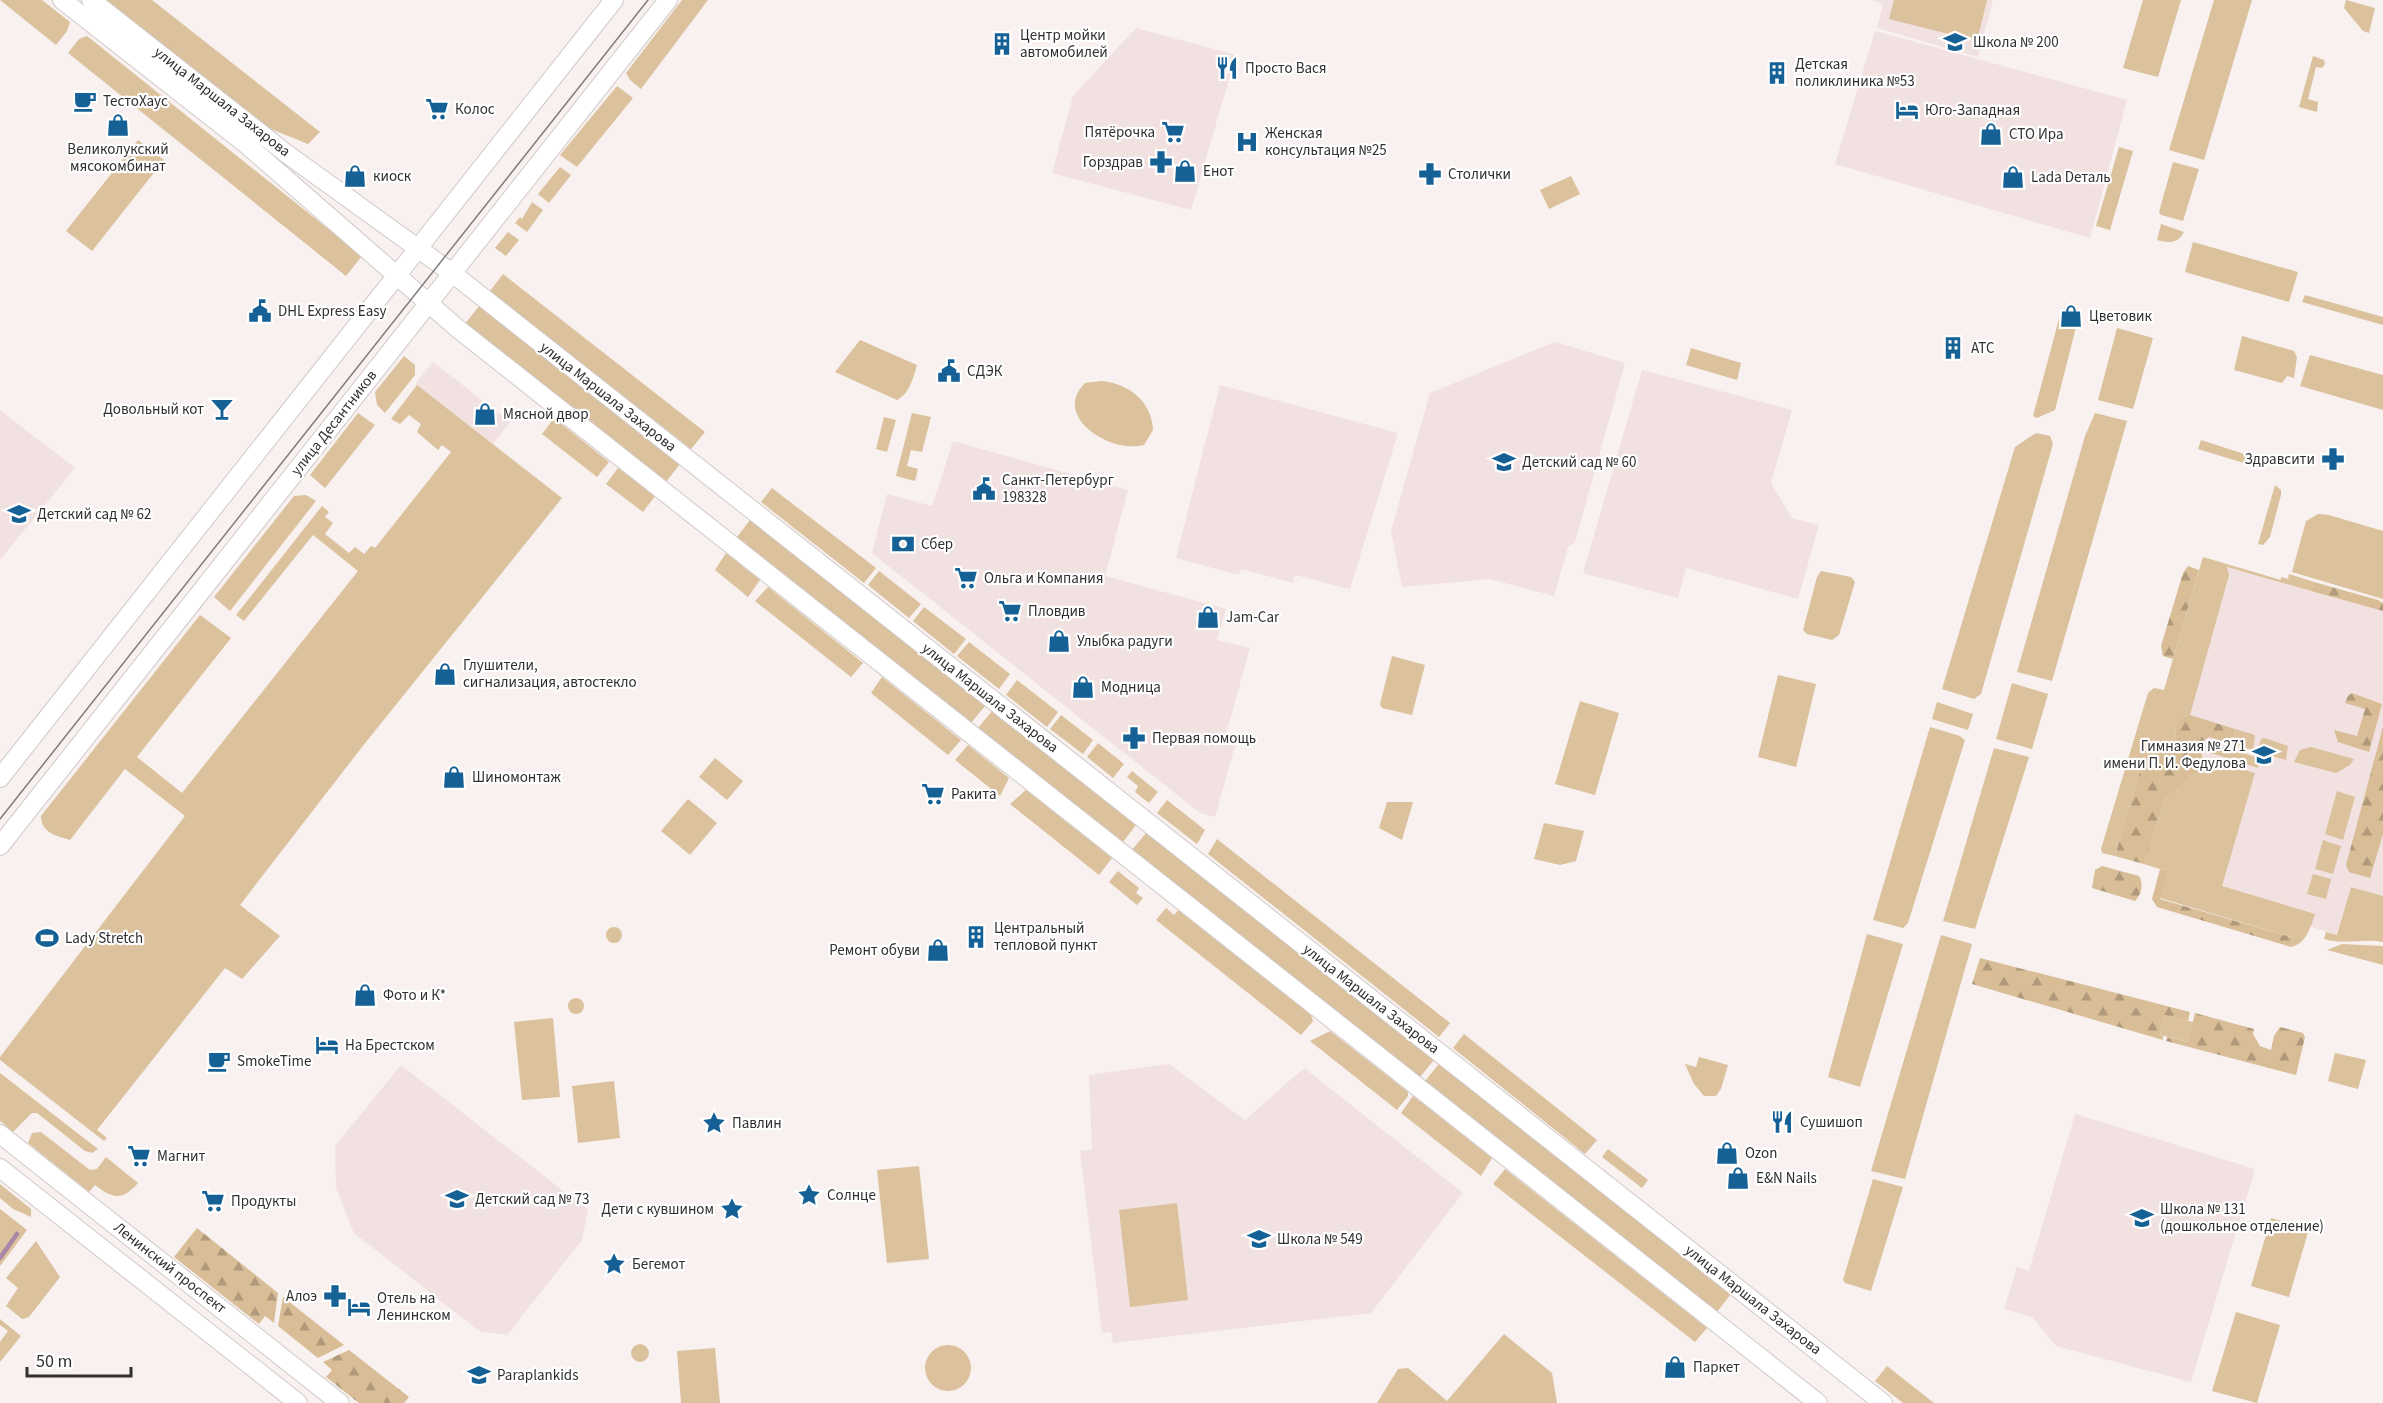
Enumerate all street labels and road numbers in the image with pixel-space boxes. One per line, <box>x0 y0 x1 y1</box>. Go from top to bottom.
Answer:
street label: улица Маршала Захарова <box>149 42 295 162</box>
street label: улица Маршала Захарова <box>535 337 681 457</box>
street label: улица Десантников <box>286 365 382 480</box>
street label: улица Маршала Захарова <box>917 638 1063 758</box>
street label: улица Маршала Захарова <box>1298 939 1444 1059</box>
street label: Ленинский проспект <box>109 1217 231 1319</box>
street label: улица Маршала Захарова <box>1680 1240 1826 1360</box>

